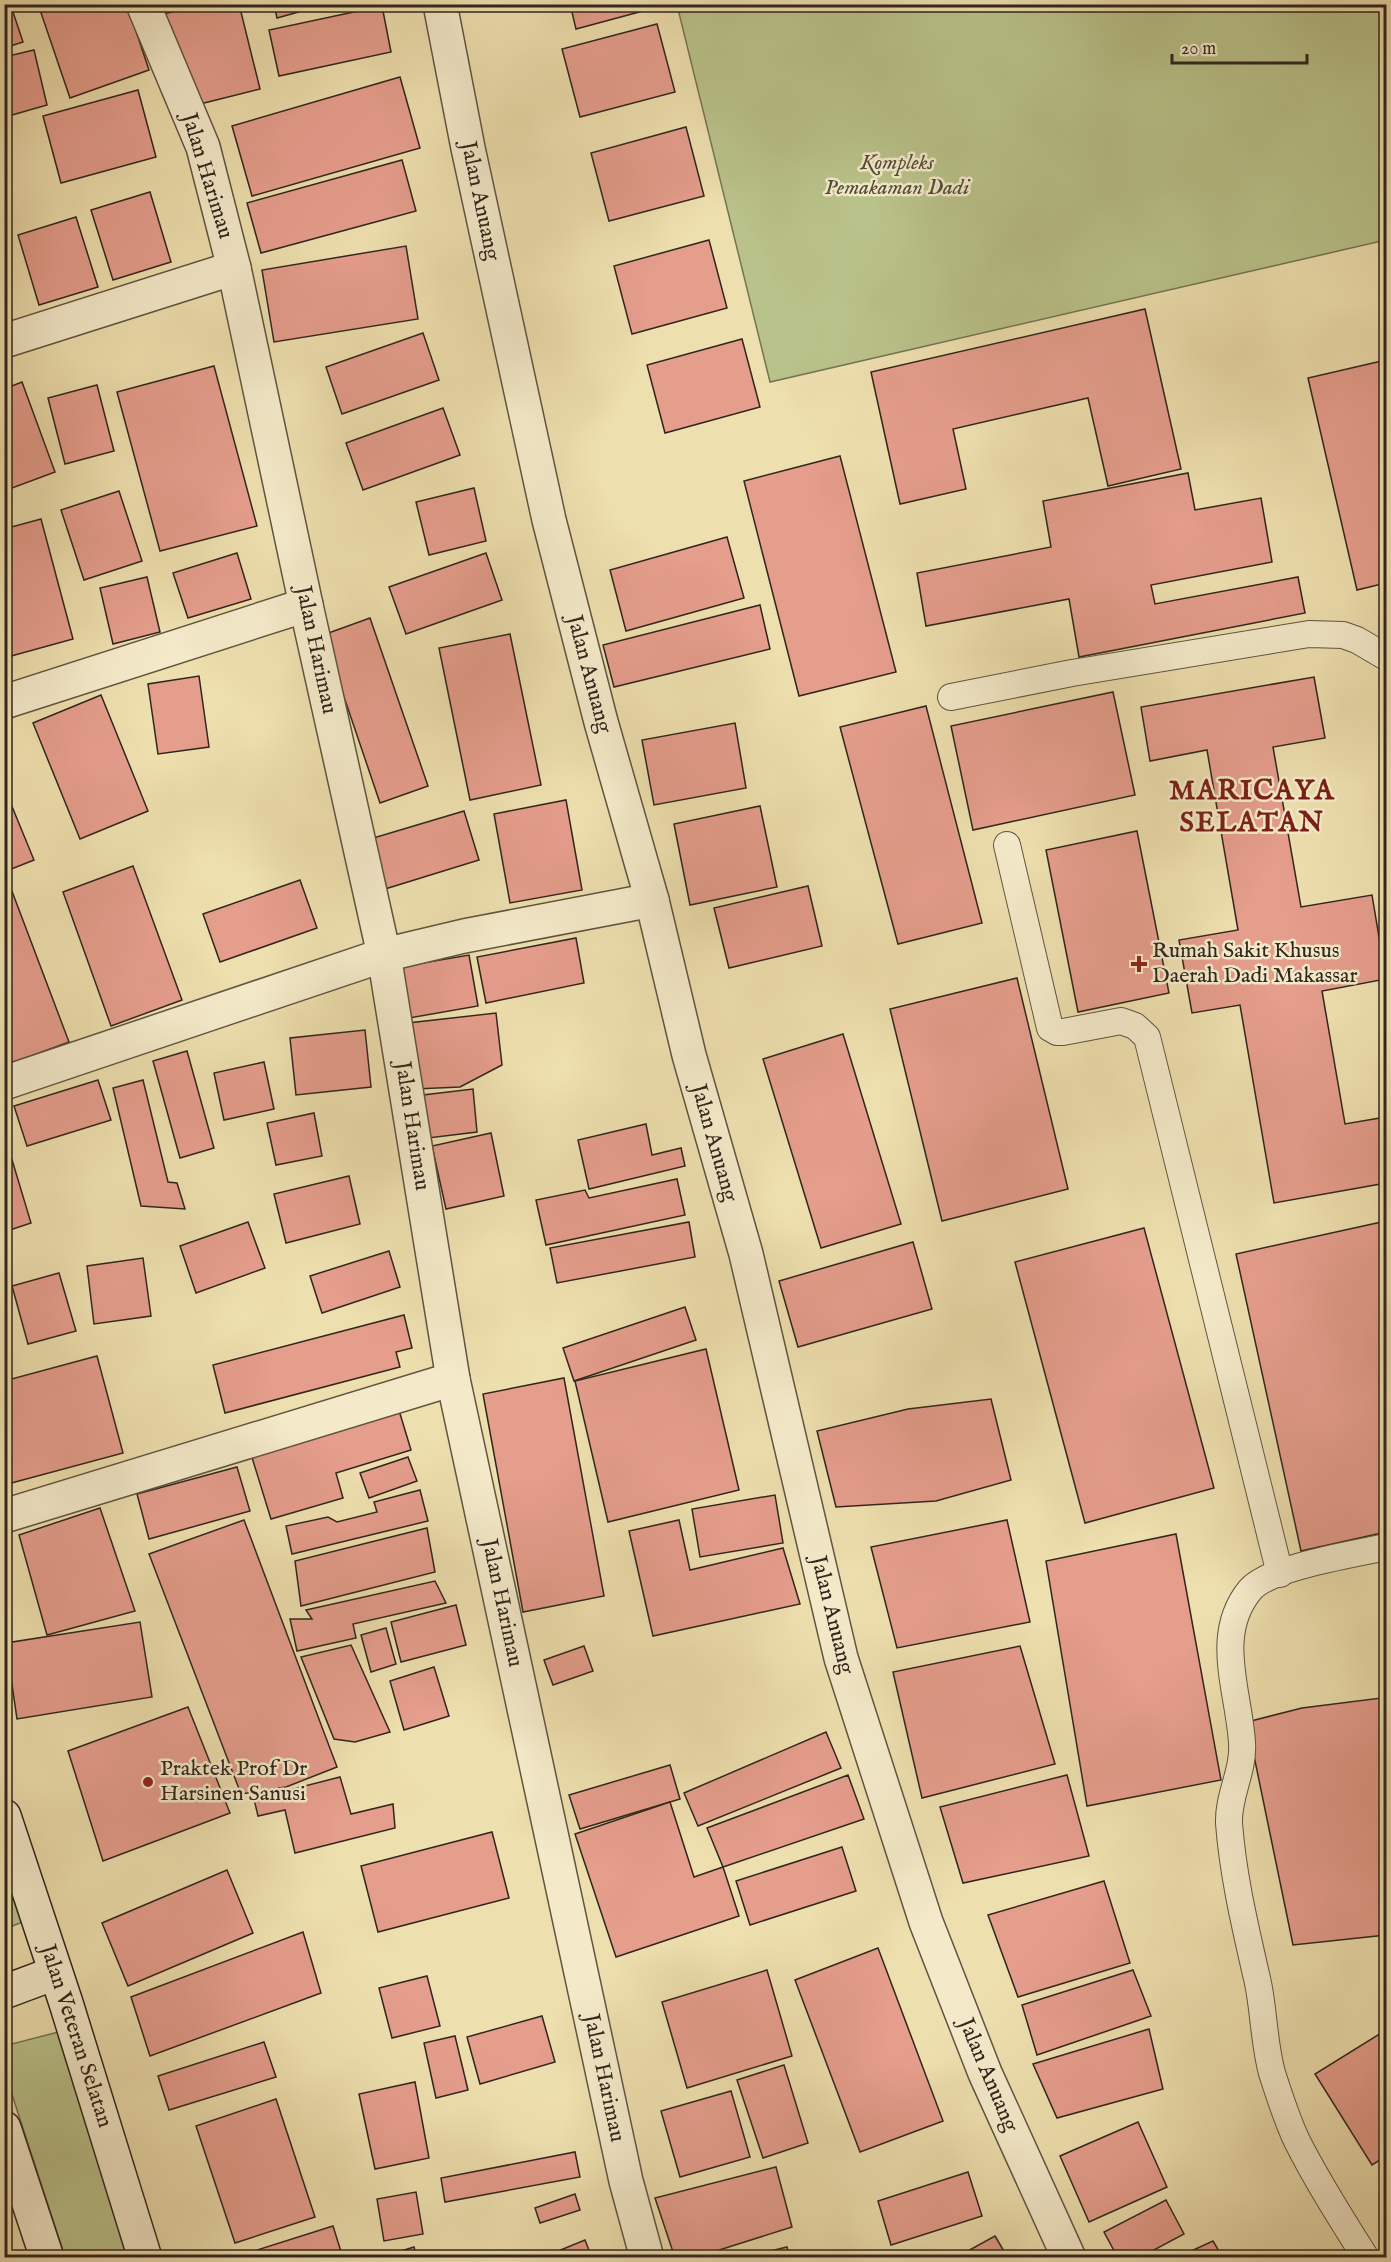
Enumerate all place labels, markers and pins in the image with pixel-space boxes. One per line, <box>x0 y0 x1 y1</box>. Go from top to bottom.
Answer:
place label: Rumah Sakit Khusus Daerah Dadi Makassar <box>1152 937 1357 990</box>
marker: Rumah Sakit Khusus Daerah Dadi Makassar <box>1130 955 1148 973</box>
place label: Praktek Prof Dr Harsinen Sanusi <box>160 1755 307 1808</box>
marker: Praktek Prof Dr Harsinen Sanusi <box>141 1775 155 1789</box>

